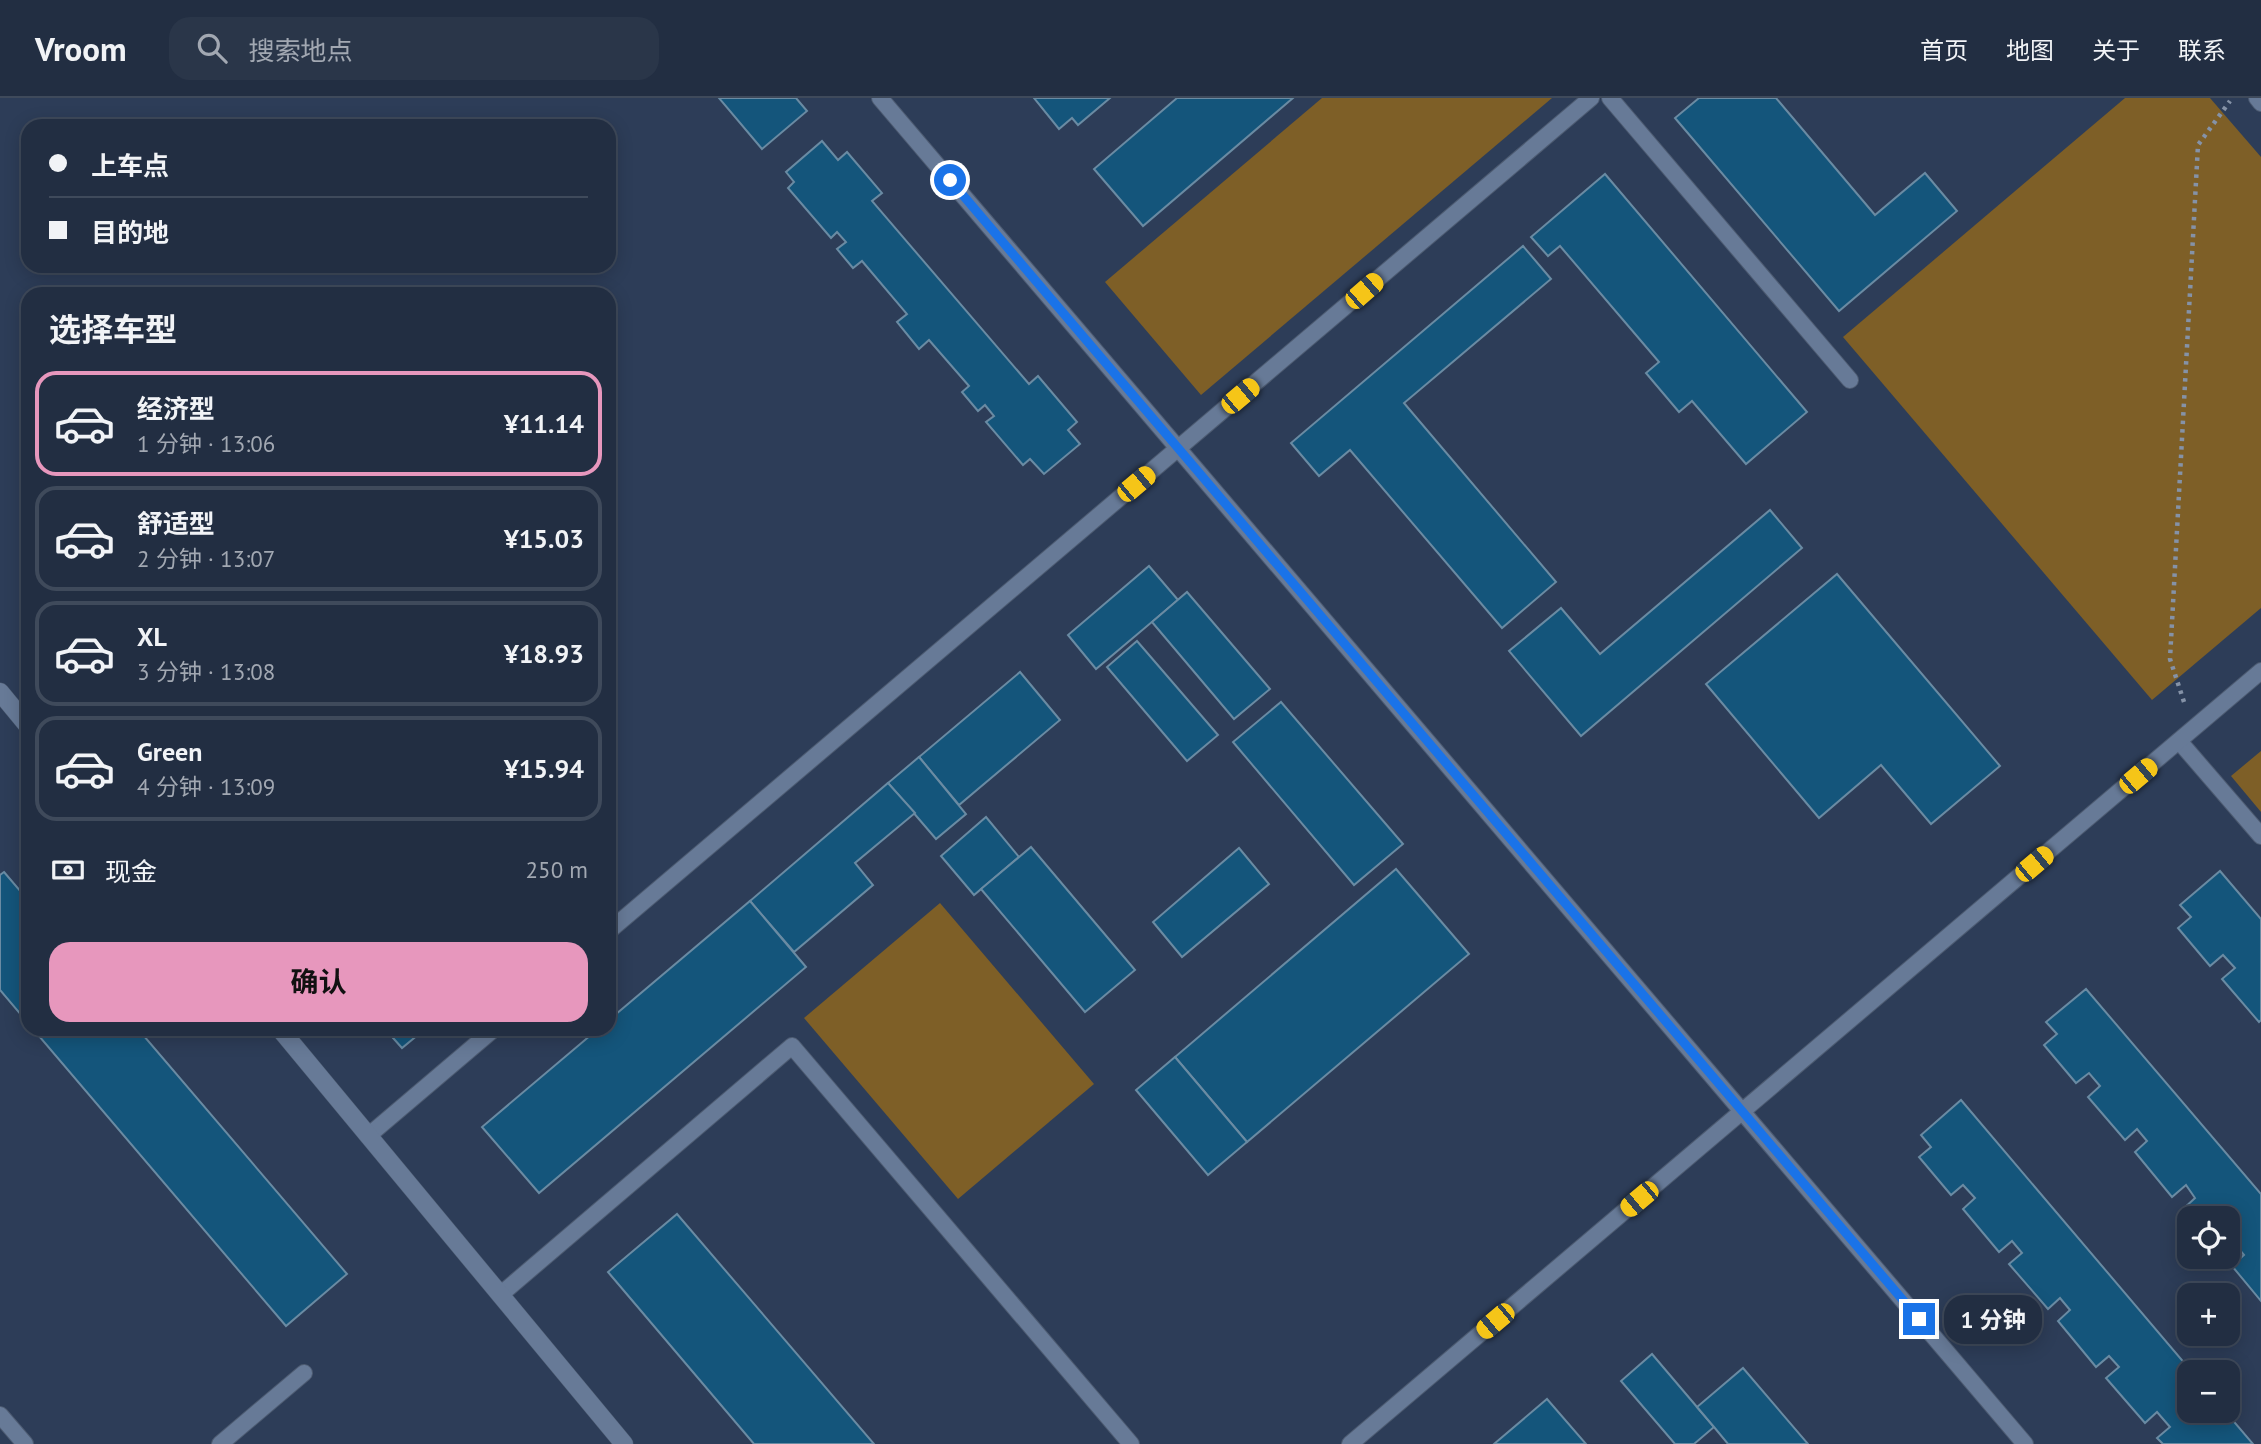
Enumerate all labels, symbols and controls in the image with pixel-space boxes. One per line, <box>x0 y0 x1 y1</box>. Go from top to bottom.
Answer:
search box <box>169 17 659 80</box>
text: Vroom <box>35 27 127 70</box>
icon: search <box>193 29 231 67</box>
text: 搜索地点 <box>249 34 353 67</box>
text: 首页 <box>1920 35 1968 66</box>
text: 地图 <box>2006 35 2054 66</box>
text: 关于 <box>2092 35 2140 66</box>
text: 联系 <box>2178 35 2226 66</box>
text: 上车点 <box>91 149 169 182</box>
route start <box>934 164 966 196</box>
text: 目的地 <box>91 216 169 249</box>
car <box>1342 269 1387 313</box>
text: 选择车型 <box>49 308 177 350</box>
car <box>1218 374 1263 418</box>
icon: car <box>53 392 116 455</box>
text: 经济型 <box>137 392 215 425</box>
text: ¥11.14 <box>504 407 584 440</box>
text: 1 分钟 · 13:06 <box>137 429 275 458</box>
car <box>1114 462 1159 506</box>
icon: car <box>53 507 116 570</box>
text: 舒适型 <box>137 507 215 540</box>
text: ¥15.03 <box>504 522 584 555</box>
text: 2 分钟 · 13:07 <box>137 544 275 573</box>
text: XL <box>137 620 167 653</box>
icon: car <box>53 622 116 685</box>
text: ¥18.93 <box>504 637 584 670</box>
text: 3 分钟 · 13:08 <box>137 657 275 686</box>
text: Green <box>137 735 202 768</box>
icon: car <box>53 737 116 800</box>
text: ¥15.94 <box>504 752 584 785</box>
car <box>2116 754 2161 798</box>
text: 4 分钟 · 13:09 <box>137 772 275 801</box>
car <box>2012 842 2057 886</box>
icon: cash <box>49 851 87 889</box>
text: 现金 <box>105 855 157 888</box>
text: 250 m <box>526 855 588 884</box>
button: 确认 <box>49 942 588 1022</box>
car <box>1617 1177 1662 1221</box>
map controls <box>2177 1206 2240 1423</box>
button: locate <box>2177 1206 2240 1269</box>
button: + <box>2177 1283 2240 1346</box>
callout: 1 分钟 <box>1944 1294 2042 1344</box>
car <box>1473 1299 1518 1343</box>
route end <box>1903 1303 1935 1335</box>
text: 1 分钟 <box>1961 1305 2025 1334</box>
button: − <box>2177 1360 2240 1423</box>

